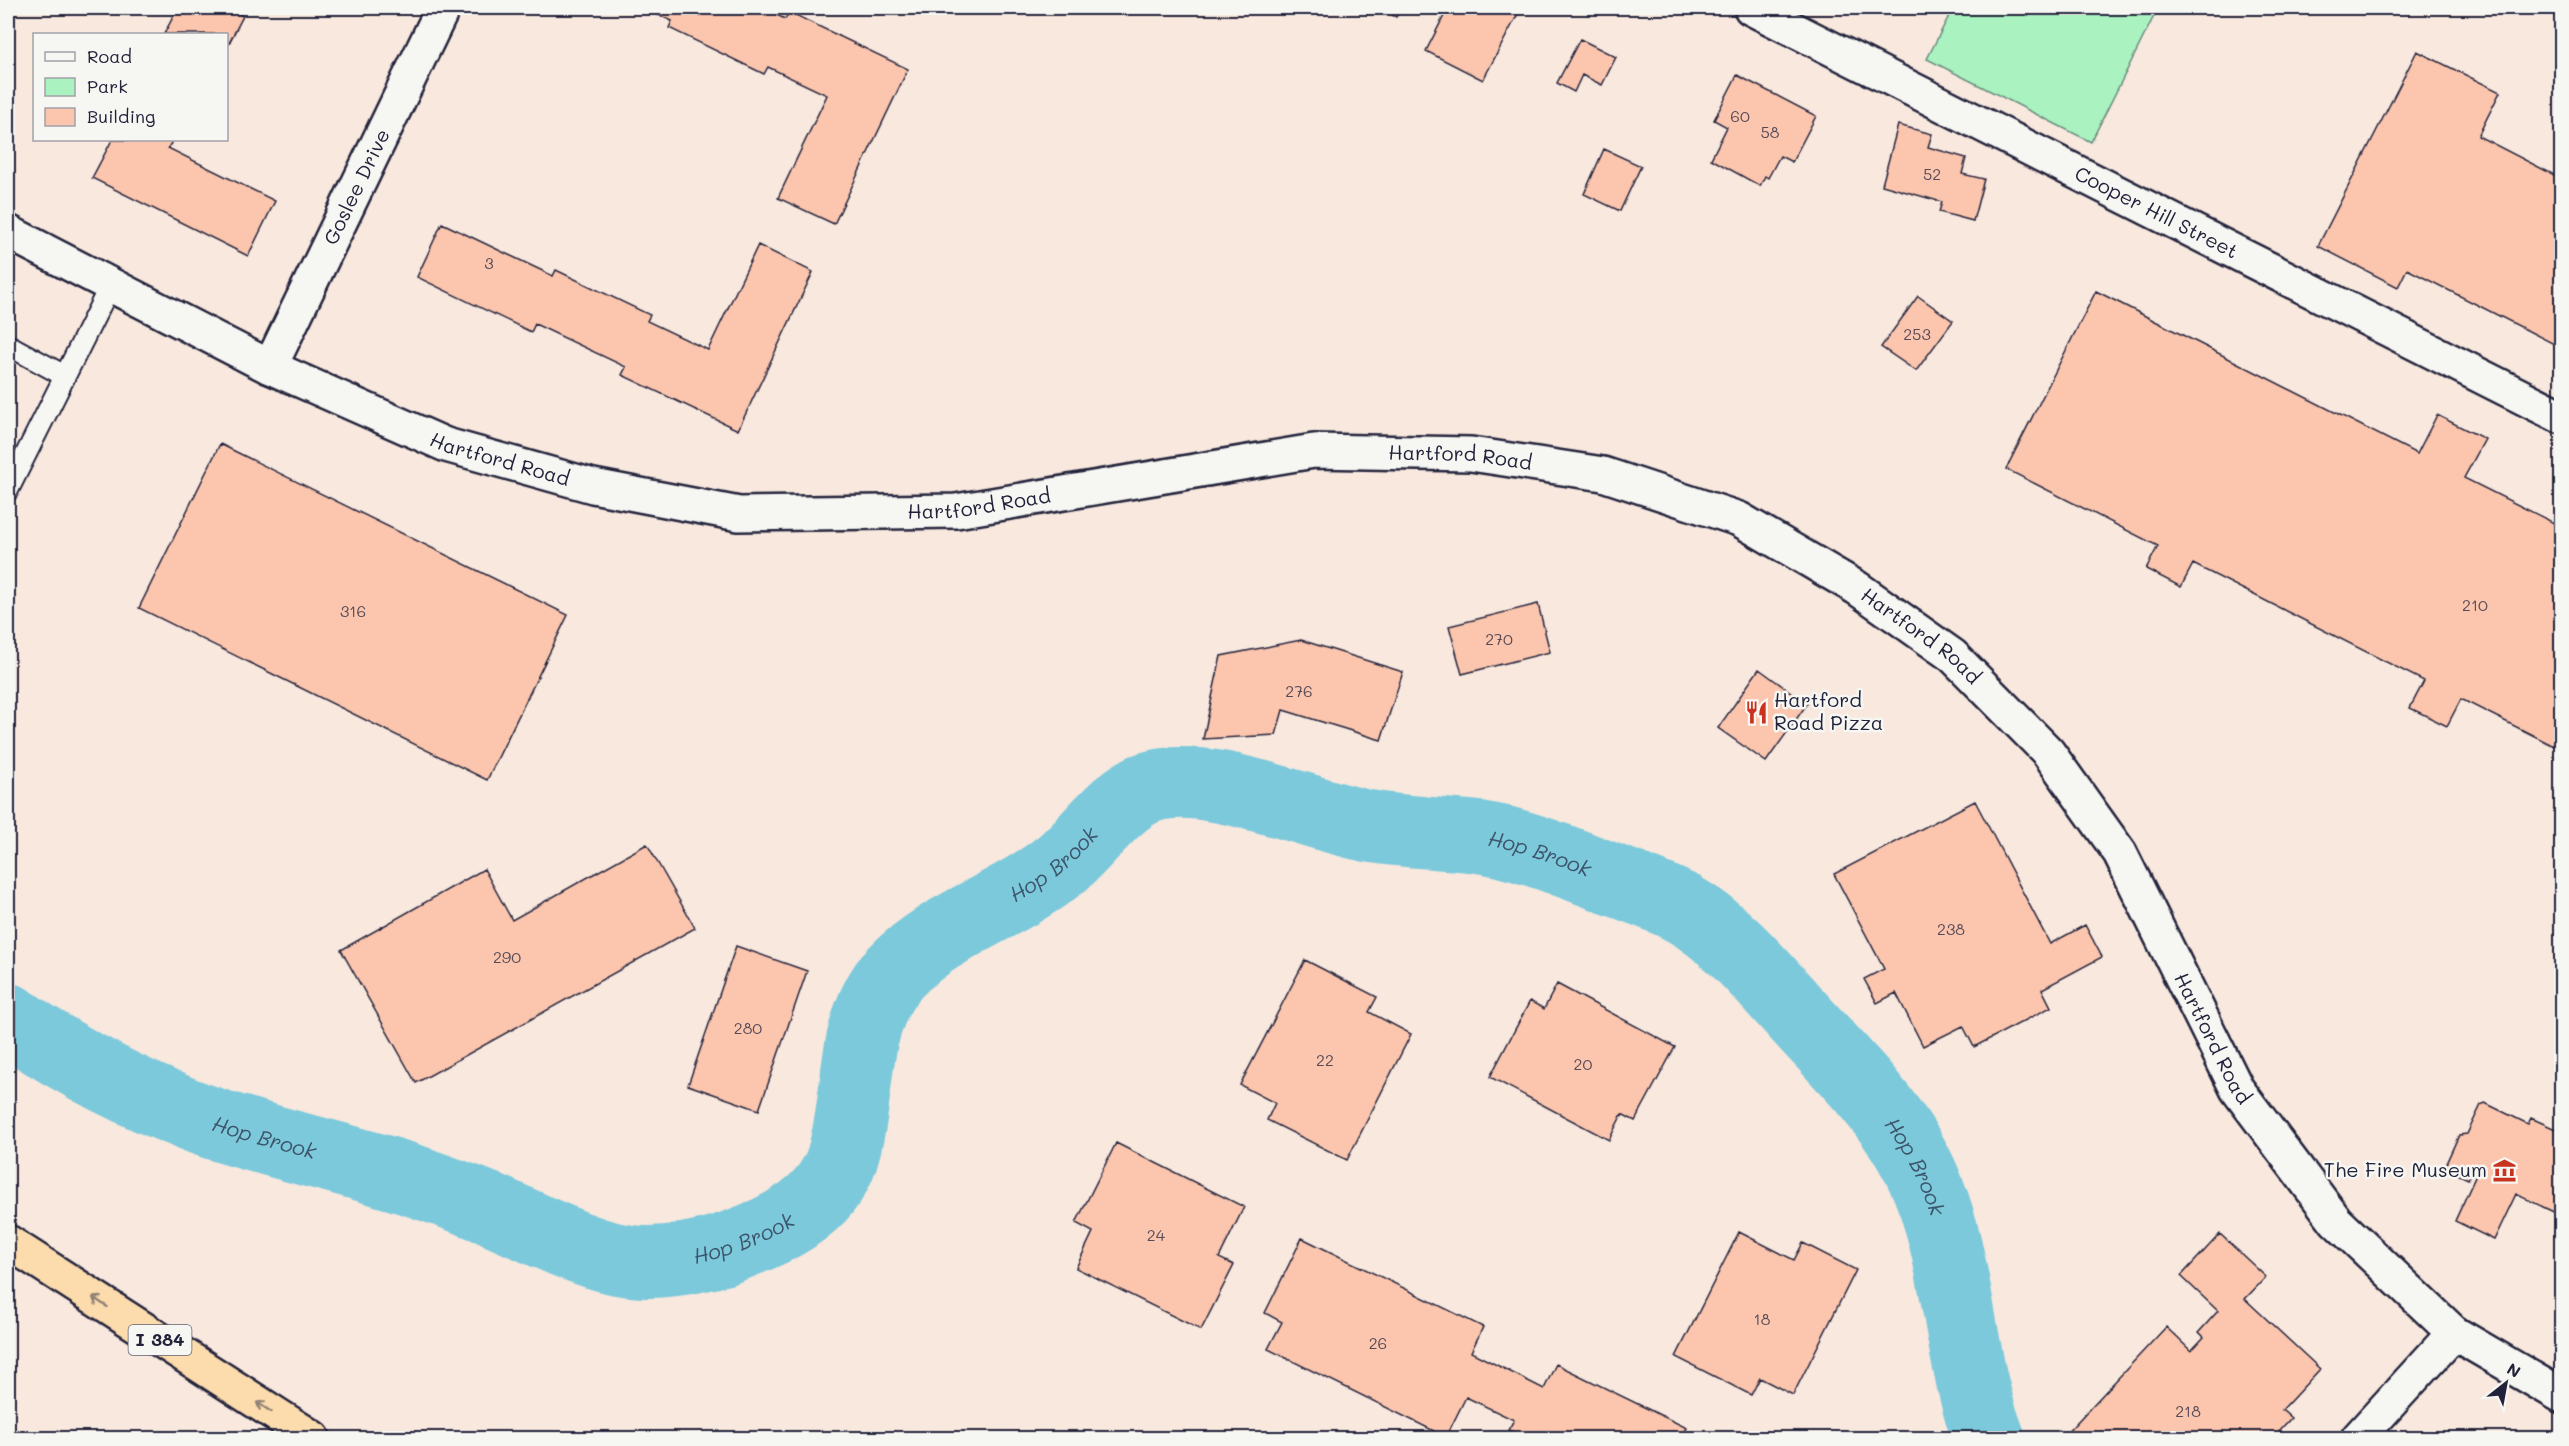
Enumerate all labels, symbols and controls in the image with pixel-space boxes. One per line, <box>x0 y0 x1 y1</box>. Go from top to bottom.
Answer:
legend <box>33 33 228 141</box>
text: Road <box>87 44 132 68</box>
text: Park <box>87 74 128 98</box>
text: Building <box>87 104 155 128</box>
house number: 60 <box>1730 105 1750 126</box>
house number: 58 <box>1760 121 1780 142</box>
street label: Goslee Drive <box>317 124 395 249</box>
street label: Cooper Hill Street <box>2071 159 2243 264</box>
house number: 52 <box>1923 163 1941 184</box>
house number: 3 <box>484 252 494 273</box>
house number: 253 <box>1903 323 1931 344</box>
street label: Hartford Road <box>426 426 573 491</box>
street label: Hartford Road <box>1388 438 1534 475</box>
street label: Hartford Road <box>907 481 1052 524</box>
street label: Hartford Road <box>1856 581 1987 689</box>
house number: 210 <box>2462 594 2488 615</box>
house number: 316 <box>340 600 366 621</box>
house number: 270 <box>1485 628 1513 649</box>
house number: 276 <box>1285 680 1313 701</box>
place label: Hartford Road Pizza <box>1774 686 1883 735</box>
restaurant icon: Hartford Road Pizza <box>1743 699 1769 725</box>
water label: Hop Brook <box>1004 820 1104 907</box>
water label: Hop Brook <box>1486 824 1596 882</box>
house number: 238 <box>1937 918 1965 939</box>
house number: 290 <box>493 946 521 967</box>
street label: Hartford Road <box>2169 968 2258 1109</box>
house number: 280 <box>734 1017 762 1038</box>
house number: 22 <box>1316 1049 1334 1070</box>
house number: 20 <box>1574 1053 1593 1074</box>
water label: Hop Brook <box>209 1109 320 1164</box>
water label: Hop Brook <box>1880 1112 1952 1219</box>
place label: The Fire Museum <box>2324 1156 2487 1182</box>
museum icon: The Fire Museum <box>2492 1157 2518 1183</box>
water label: Hop Brook <box>690 1205 800 1269</box>
house number: 24 <box>1147 1224 1166 1245</box>
one-way arrow <box>92 1295 109 1307</box>
house number: 18 <box>1754 1308 1771 1329</box>
road number: I 384 <box>128 1325 192 1355</box>
house number: 26 <box>1369 1332 1387 1353</box>
north arrow <box>2476 1353 2536 1413</box>
text: N <box>2503 1358 2525 1382</box>
house number: 218 <box>2175 1400 2201 1421</box>
one-way arrow <box>256 1401 273 1413</box>

